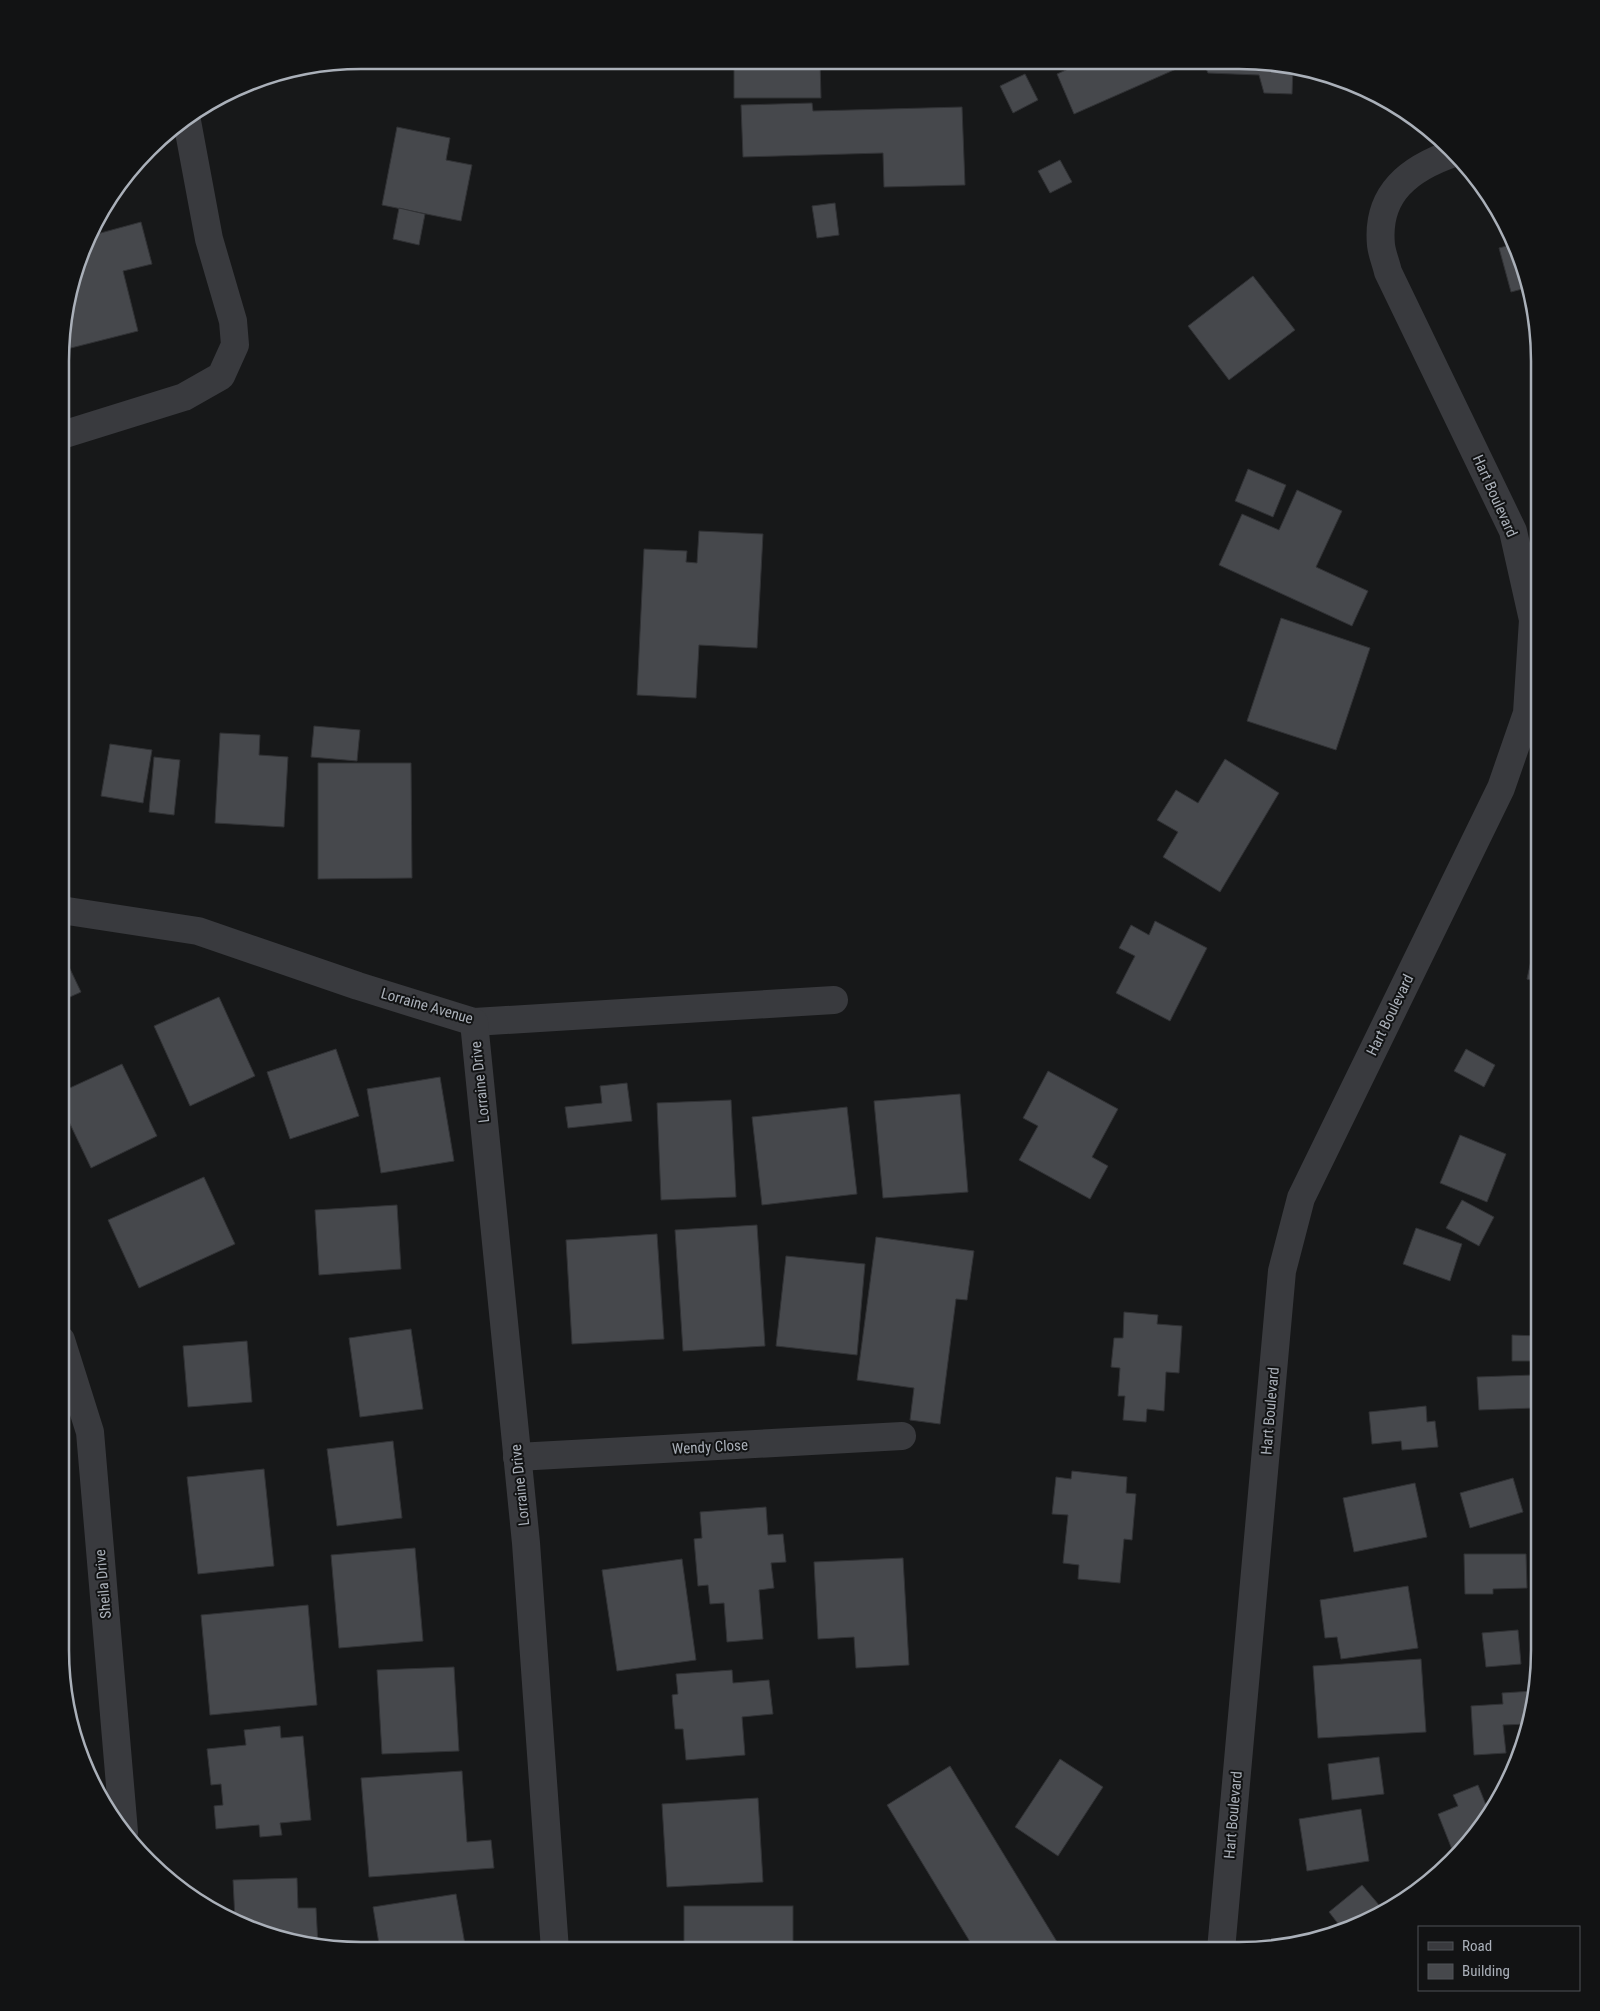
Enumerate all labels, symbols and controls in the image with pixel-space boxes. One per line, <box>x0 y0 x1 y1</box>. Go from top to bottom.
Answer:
street label: Hart Boulevard <box>1469 452 1521 540</box>
street label: Hart Boulevard <box>1363 972 1417 1058</box>
street label: Lorraine Avenue <box>379 984 475 1028</box>
street label: Lorraine Drive <box>467 1040 493 1124</box>
street label: Hart Boulevard <box>1257 1366 1283 1456</box>
street label: Wendy Close <box>672 1436 748 1458</box>
street label: Lorraine Drive <box>507 1443 533 1527</box>
street label: Sheila Drive <box>91 1549 115 1619</box>
street label: Hart Boulevard <box>1220 1770 1246 1860</box>
legend <box>1418 1926 1580 1991</box>
text: Road <box>1462 1937 1492 1955</box>
text: Building <box>1462 1962 1510 1980</box>

